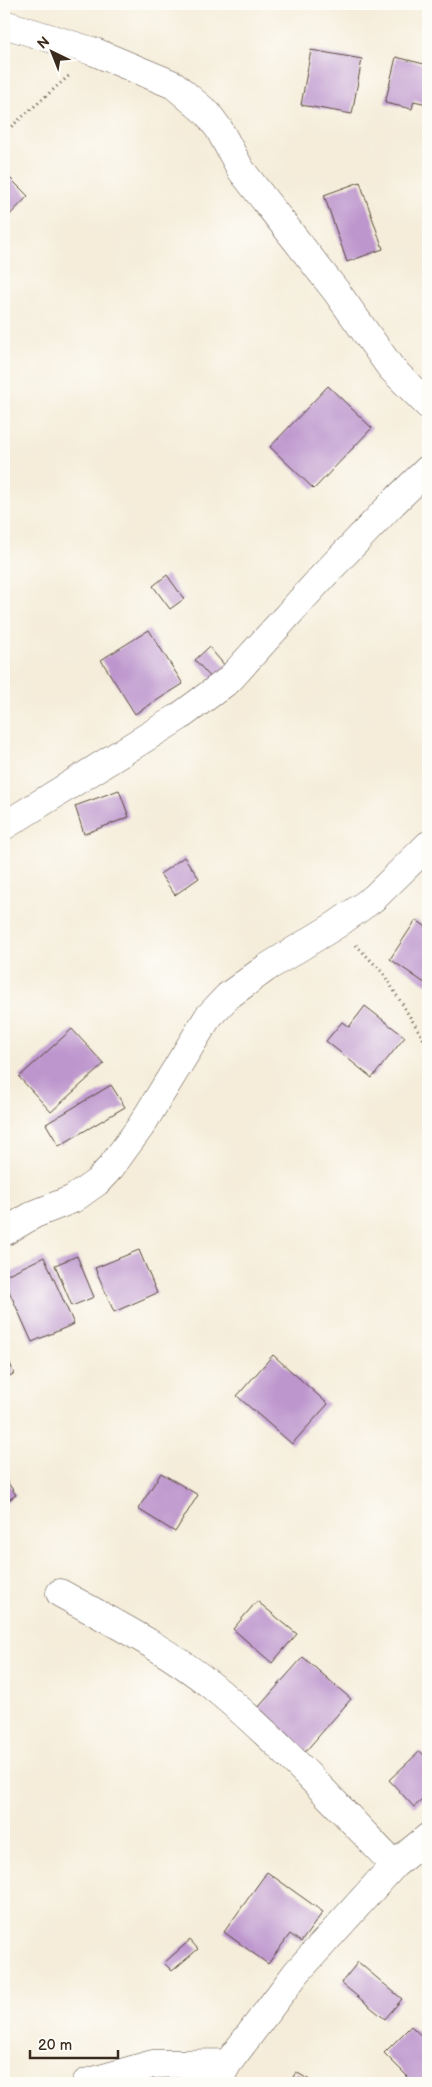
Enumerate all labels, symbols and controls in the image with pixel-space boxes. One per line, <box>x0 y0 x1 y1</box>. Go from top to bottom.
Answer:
north arrow <box>28 28 78 78</box>
text: N <box>34 33 53 53</box>
scale bar <box>30 2027 118 2059</box>
text: 20 m <box>38 2036 72 2055</box>

